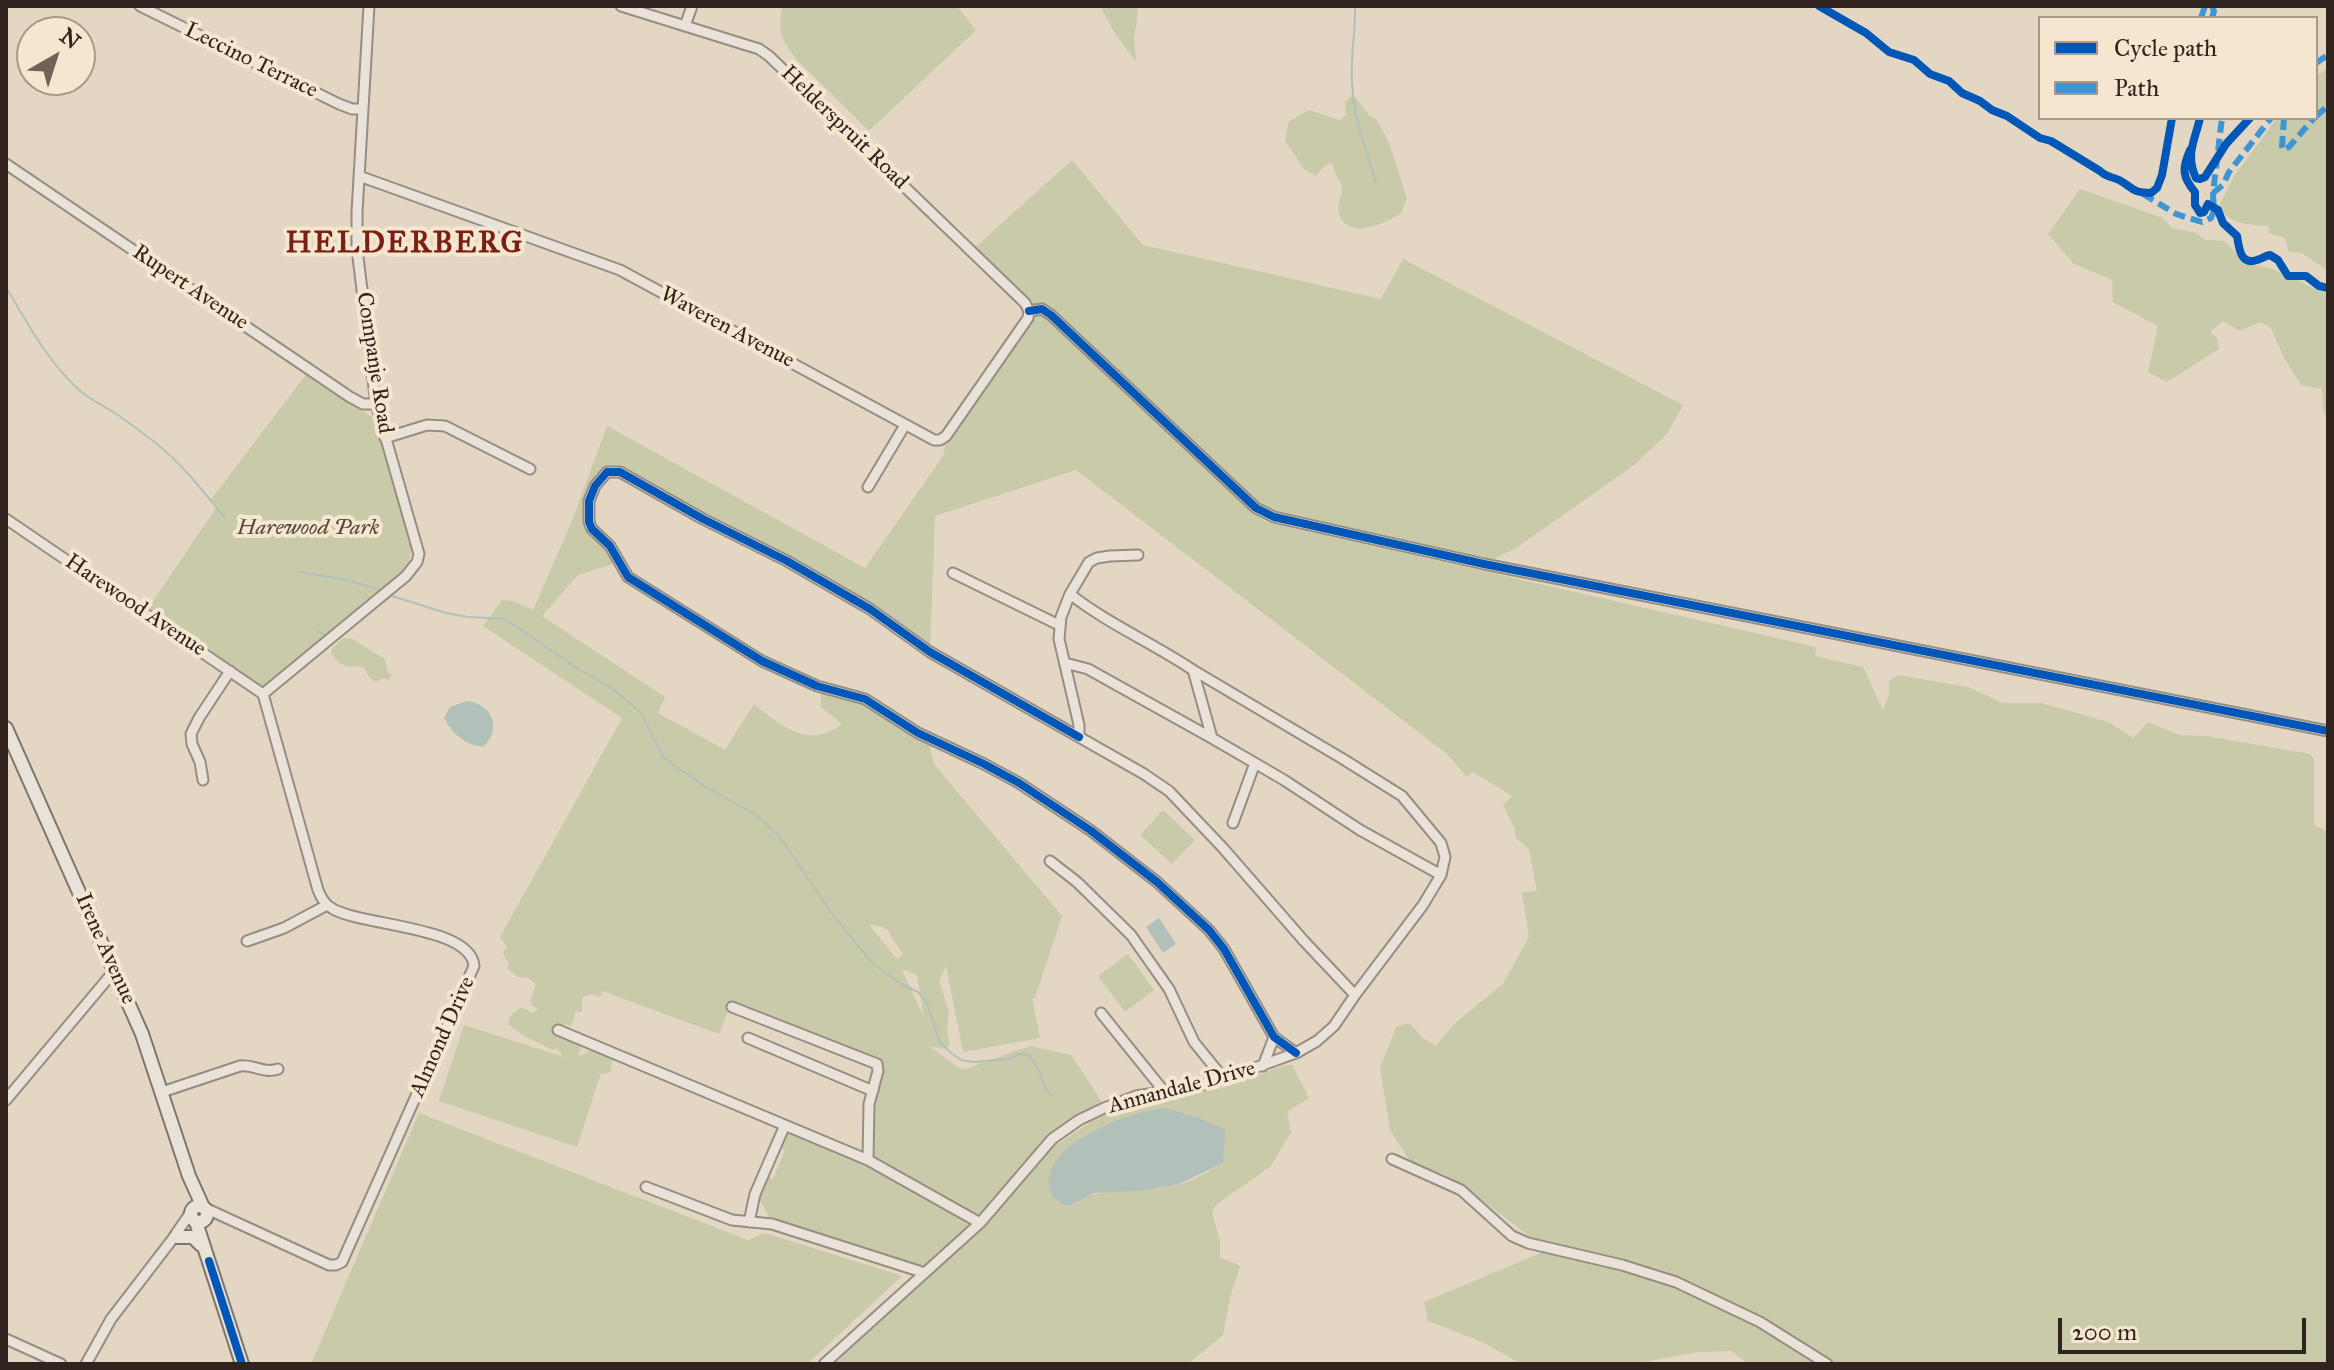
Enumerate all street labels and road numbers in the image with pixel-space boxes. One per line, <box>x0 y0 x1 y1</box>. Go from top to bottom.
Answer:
street label: Leccino Terrace <box>180 17 322 105</box>
street label: Helderspruit Road <box>775 61 913 195</box>
street label: Rupert Avenue <box>127 240 253 336</box>
street label: Waveren Avenue <box>655 282 799 374</box>
street label: Companje Road <box>350 290 398 436</box>
street label: Harewood Avenue <box>60 549 210 663</box>
street label: Irene Avenue <box>69 889 141 1009</box>
street label: Almond Drive <box>405 973 481 1101</box>
street label: Annandale Drive <box>1106 1056 1258 1120</box>

